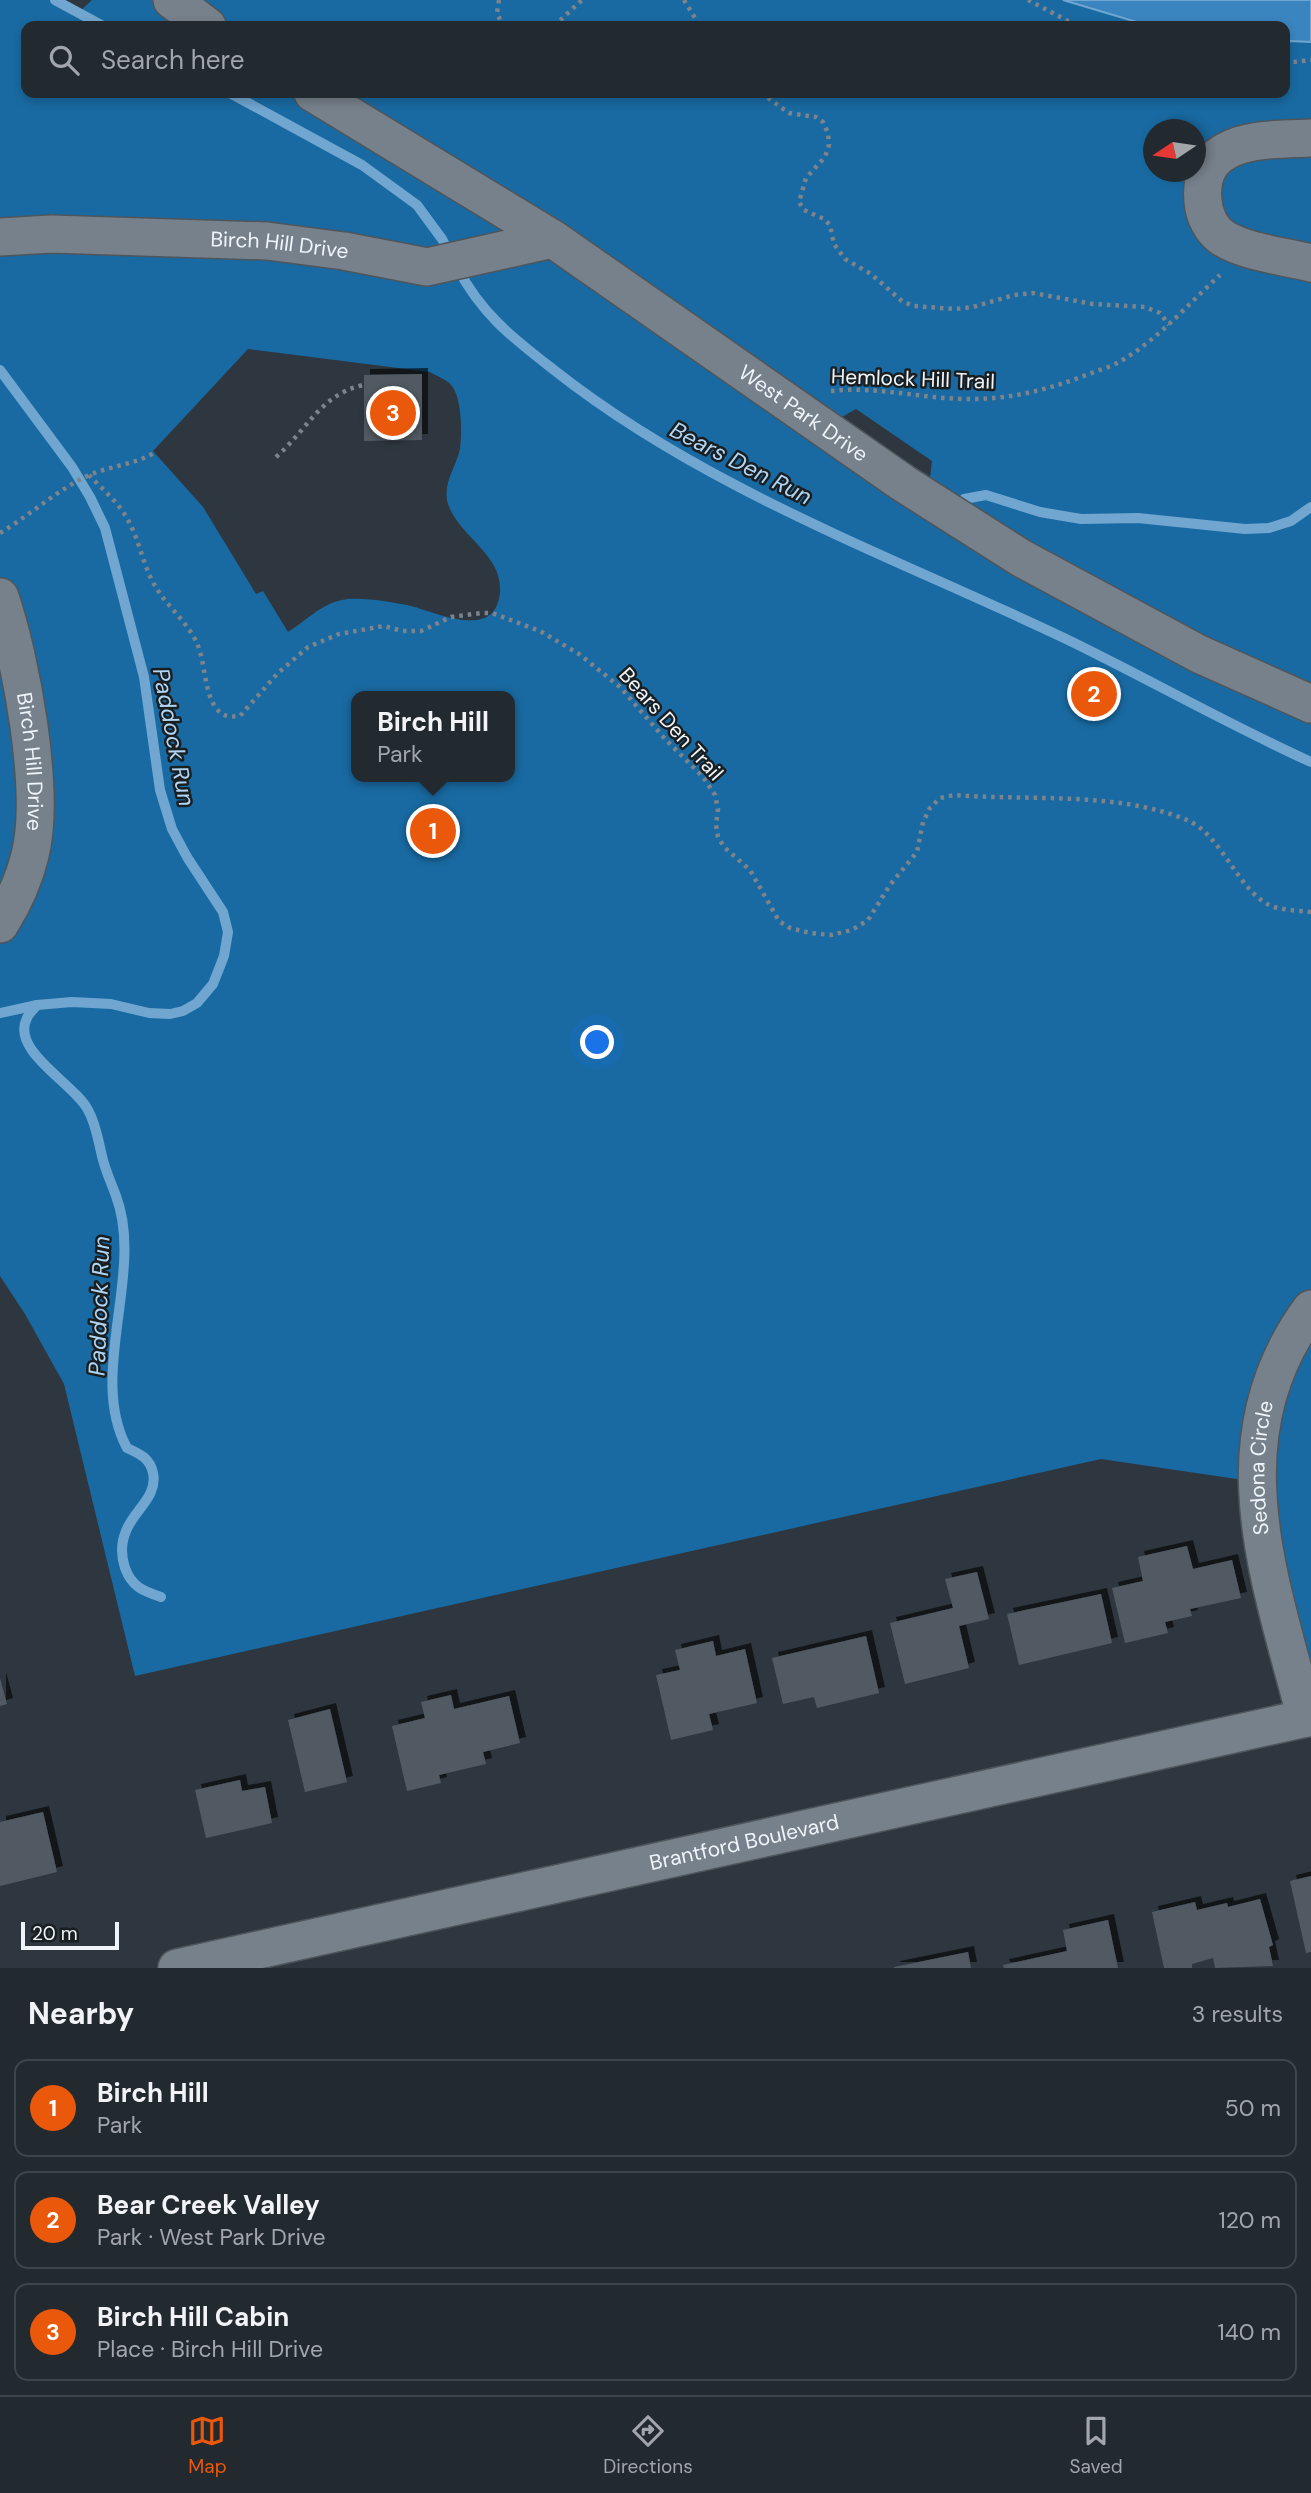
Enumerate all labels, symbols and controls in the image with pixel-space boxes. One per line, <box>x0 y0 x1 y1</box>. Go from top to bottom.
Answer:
search box <box>21 21 1290 98</box>
icon: search <box>45 41 83 79</box>
text: Search here <box>101 43 244 77</box>
north arrow <box>1143 119 1206 182</box>
street label: Birch Hill Drive <box>210 225 350 265</box>
street label: West Park Drive <box>733 359 874 468</box>
street label: Hemlock Hill Trail <box>831 362 995 396</box>
pin: 3 <box>370 387 416 439</box>
water label: Bears Den Run <box>665 414 817 512</box>
street label: Bears Den Trail <box>613 661 729 787</box>
water label: Paddock Run <box>146 665 202 809</box>
pin: 2 <box>1071 668 1117 720</box>
street label: Birch Hill Drive <box>10 690 49 832</box>
popup <box>351 691 515 782</box>
text: Birch Hill <box>377 705 489 739</box>
text: Park <box>377 739 423 769</box>
pin: 1 <box>410 805 456 857</box>
your location <box>580 1025 614 1059</box>
water label: Paddock Run <box>82 1236 116 1376</box>
street label: Sedona Circle <box>1243 1397 1280 1537</box>
street label: Brantford Boulevard <box>647 1808 842 1877</box>
scale bar <box>21 1919 119 1951</box>
text: 20 m <box>32 1921 78 1946</box>
text: Nearby <box>28 1994 134 2033</box>
text: 3 results <box>1192 1999 1283 2029</box>
text: Birch Hill <box>97 2076 209 2110</box>
text: 1 <box>49 2093 57 2123</box>
text: 50 m <box>1225 2093 1281 2123</box>
text: Park <box>97 2110 142 2140</box>
text: Bear Creek Valley <box>97 2188 320 2222</box>
text: 2 <box>46 2205 60 2235</box>
text: 120 m <box>1218 2205 1281 2235</box>
text: Park · West Park Drive <box>97 2222 326 2252</box>
text: Birch Hill Cabin <box>97 2300 289 2334</box>
text: 3 <box>46 2317 60 2347</box>
text: 140 m <box>1218 2317 1281 2347</box>
text: Place · Birch Hill Drive <box>97 2334 323 2364</box>
tab: Map <box>188 2412 227 2479</box>
tab: Directions <box>603 2412 693 2479</box>
tab: Saved <box>1069 2412 1123 2479</box>

